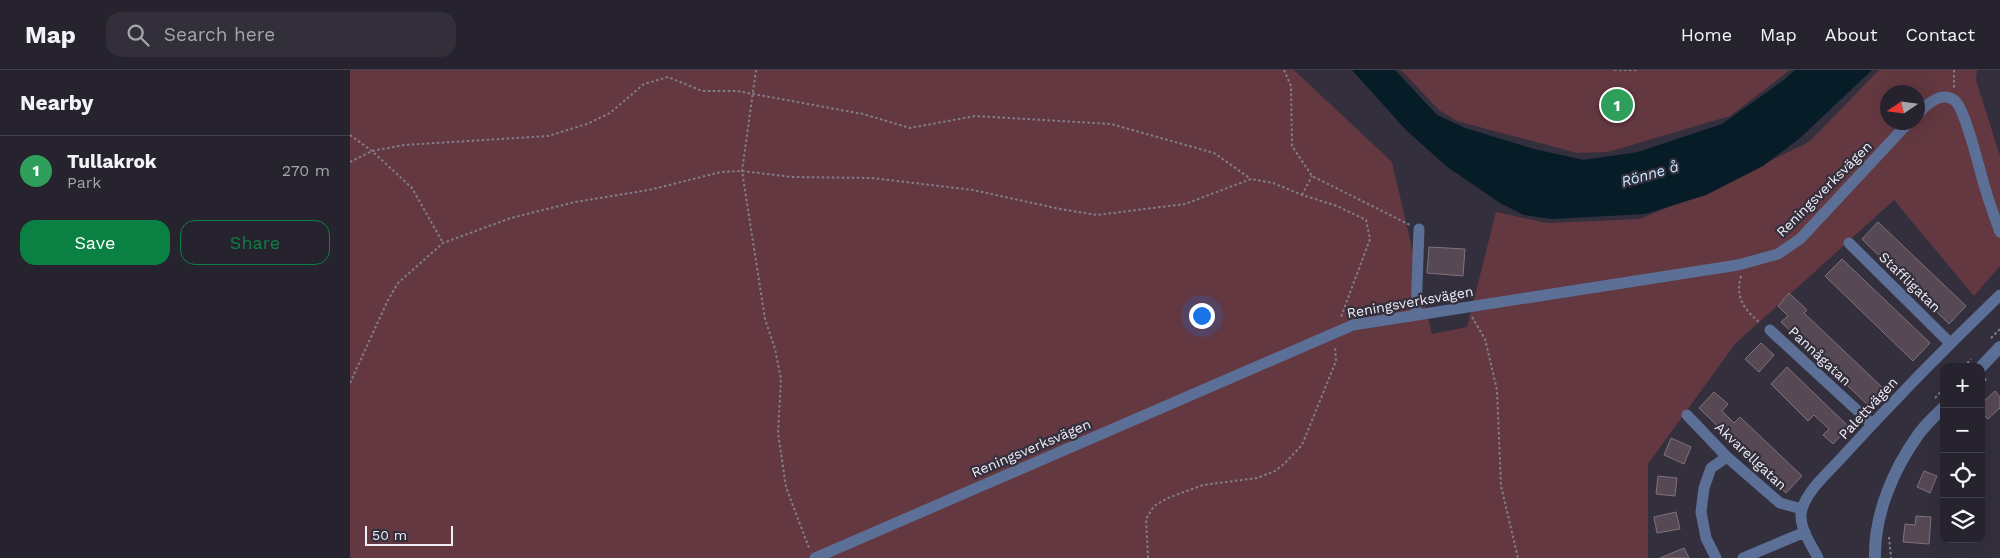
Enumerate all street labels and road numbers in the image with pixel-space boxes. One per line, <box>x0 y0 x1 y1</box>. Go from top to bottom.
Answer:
street label: Reningsverksvägen <box>1773 138 1875 240</box>
street label: Staffligatan <box>1876 249 1944 315</box>
street label: Reningsverksvägen <box>1346 283 1474 321</box>
street label: Pannågatan <box>1786 323 1854 389</box>
street label: Palettvägen <box>1835 374 1901 442</box>
street label: Reningsverksvägen <box>969 416 1093 480</box>
street label: Akvarellgatan <box>1712 419 1790 493</box>

